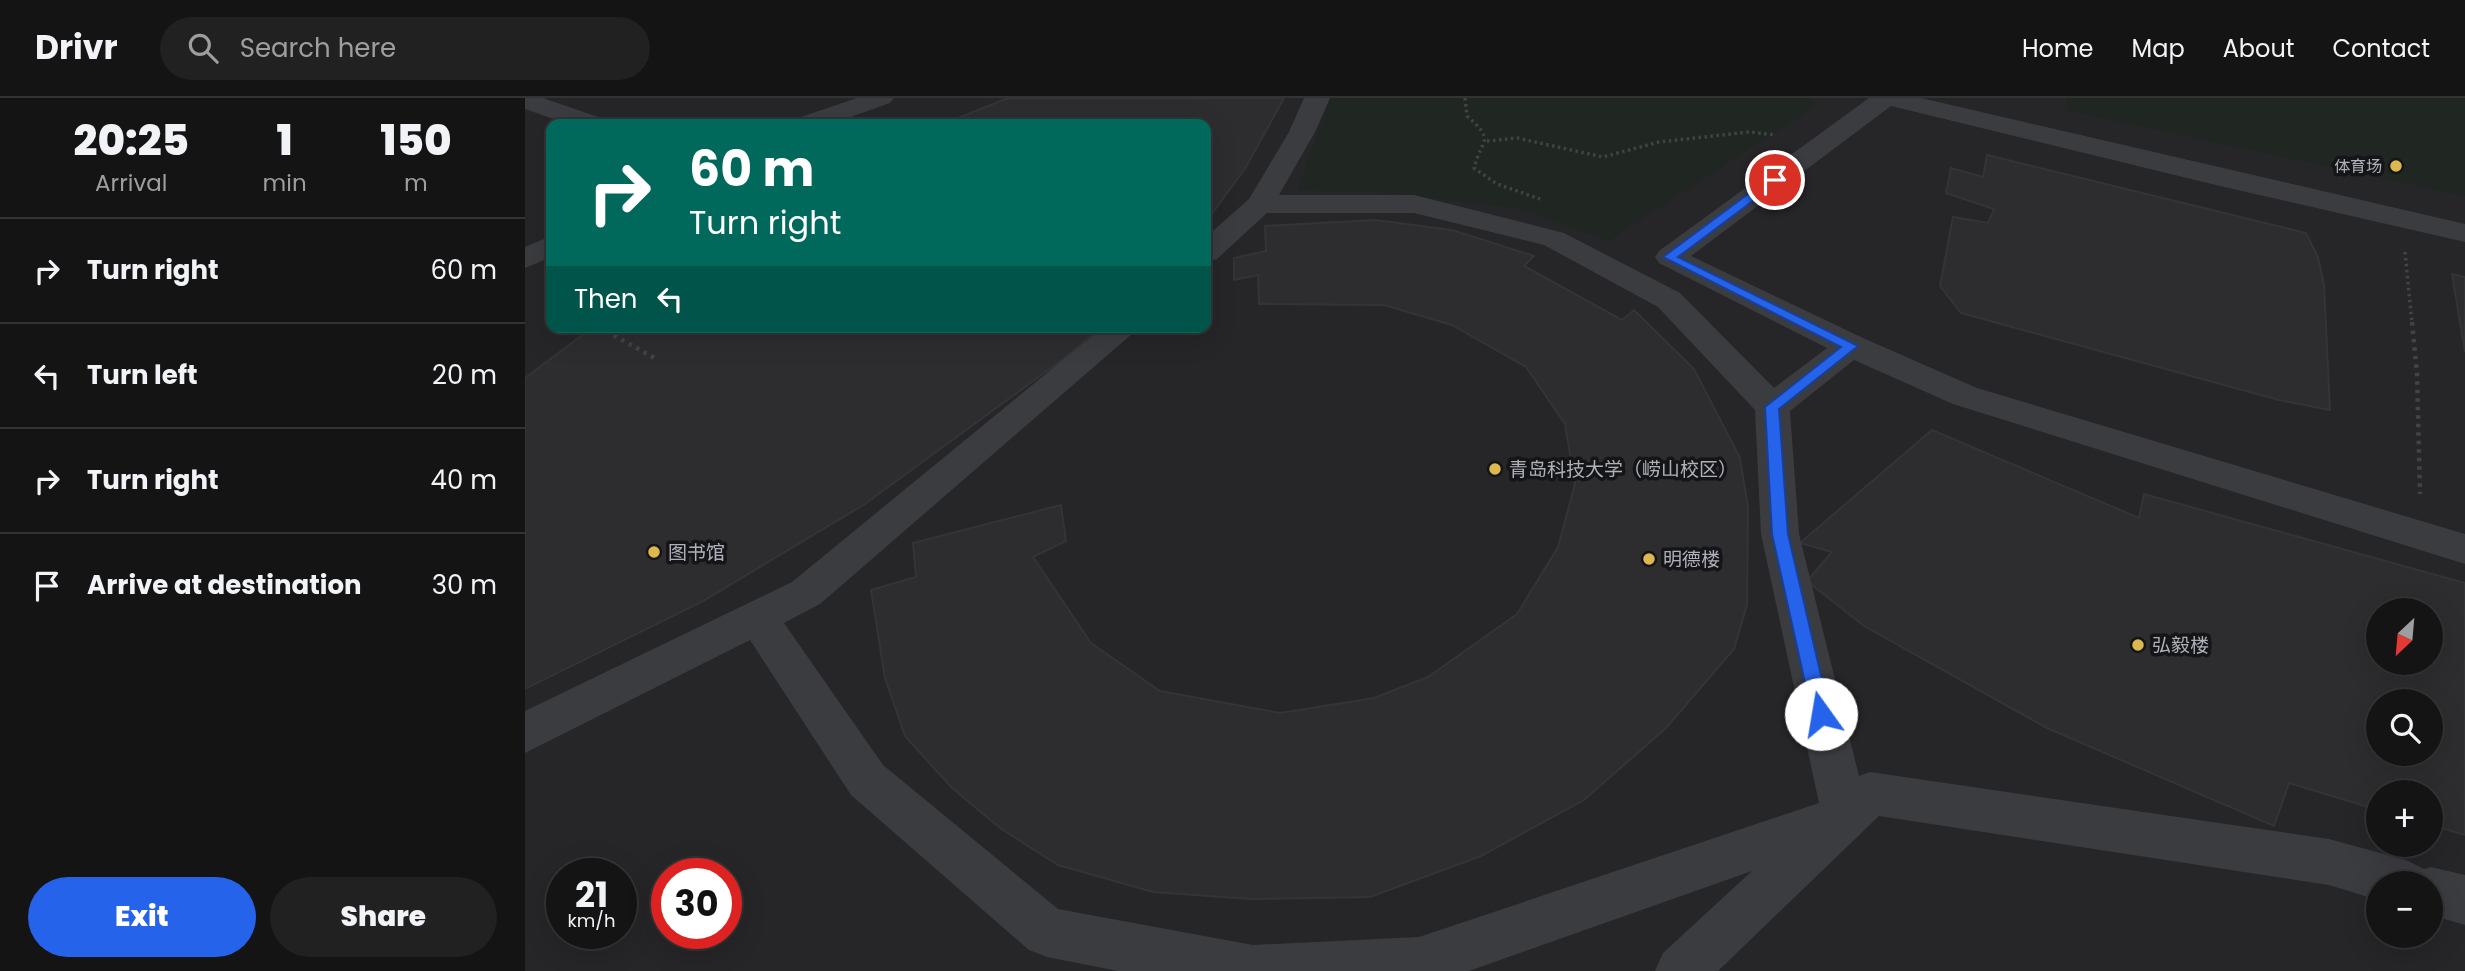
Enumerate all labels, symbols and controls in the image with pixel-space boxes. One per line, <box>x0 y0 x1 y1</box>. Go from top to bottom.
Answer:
search box <box>160 17 650 80</box>
text: Drivr <box>35 24 118 71</box>
icon: search <box>184 29 222 67</box>
text: Search here <box>240 30 396 66</box>
text: Home <box>2022 32 2094 65</box>
text: Map <box>2132 32 2185 65</box>
text: About <box>2223 32 2294 65</box>
text: Contact <box>2332 32 2430 65</box>
text: 20:25 <box>73 111 189 170</box>
text: 1 <box>276 111 293 170</box>
text: 150 <box>380 111 451 170</box>
text: 60 m <box>689 135 814 203</box>
icon: right <box>574 147 665 238</box>
pin <box>1745 150 1805 210</box>
place label: 体育场 <box>2334 155 2382 178</box>
marker: 体育场 <box>2388 158 2404 174</box>
icon: arrive <box>1756 161 1794 199</box>
text: Arrival <box>95 167 168 199</box>
text: min <box>263 167 307 199</box>
text: m <box>404 167 428 199</box>
text: Turn right <box>689 200 841 245</box>
icon: right <box>28 252 66 290</box>
text: Turn right <box>87 252 219 288</box>
text: 60 m <box>430 252 497 288</box>
icon: left <box>651 280 689 318</box>
text: Then <box>574 281 637 317</box>
icon: left <box>28 357 66 395</box>
text: Turn left <box>87 357 198 393</box>
text: 20 m <box>432 357 497 393</box>
place label: 青岛科技大学（崂山校区） <box>1509 456 1737 483</box>
marker: 青岛科技大学（崂山校区） <box>1487 461 1503 477</box>
icon: right <box>28 462 66 500</box>
text: Turn right <box>87 462 219 498</box>
text: 40 m <box>431 462 497 498</box>
place label: 图书馆 <box>668 539 725 566</box>
marker: 图书馆 <box>646 544 662 560</box>
place label: 明德楼 <box>1663 546 1720 573</box>
marker: 明德楼 <box>1641 551 1657 567</box>
icon: arrive <box>28 567 66 605</box>
text: Arrive at destination <box>87 567 362 603</box>
text: 30 m <box>432 567 497 603</box>
north arrow <box>2366 598 2443 676</box>
map controls <box>2366 598 2443 948</box>
place label: 弘毅楼 <box>2152 632 2209 659</box>
marker: 弘毅楼 <box>2130 637 2146 653</box>
position arrow <box>1784 677 1858 751</box>
button: search <box>2366 689 2443 766</box>
button: + <box>2366 780 2443 857</box>
speed limit sign: 30 <box>651 858 742 949</box>
text: 21 <box>575 870 608 919</box>
button: − <box>2366 871 2443 948</box>
button: Exit <box>28 877 256 957</box>
button: Share <box>270 877 497 957</box>
text: km/h <box>568 908 615 933</box>

